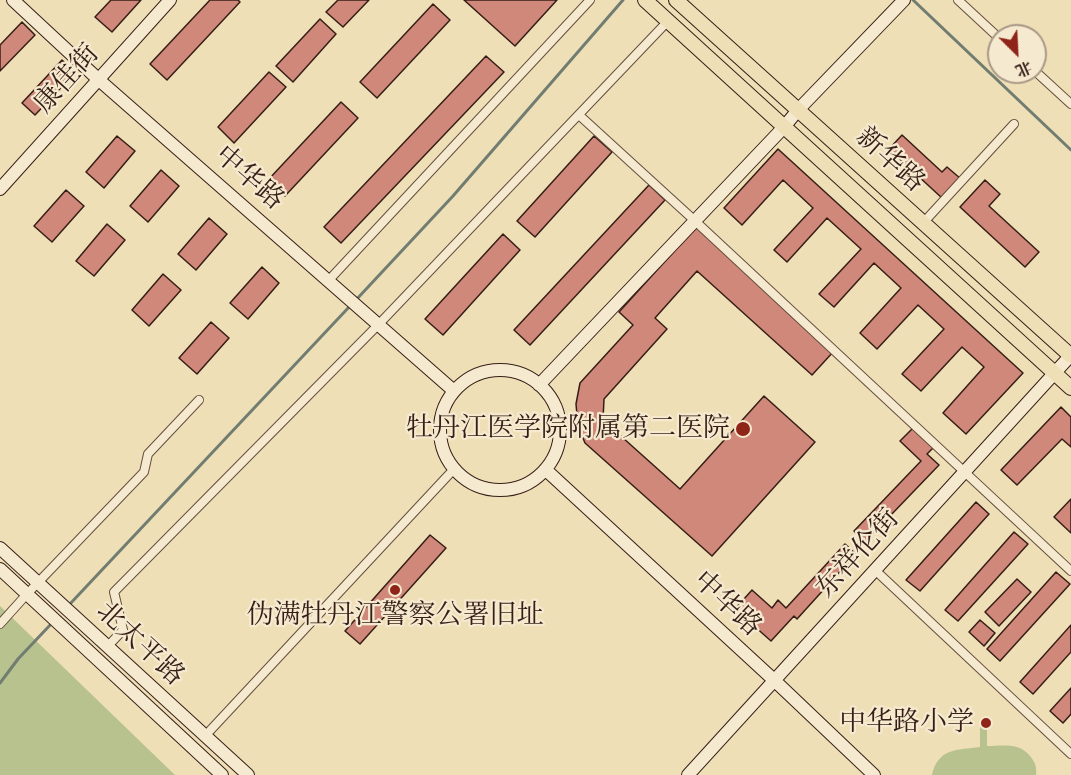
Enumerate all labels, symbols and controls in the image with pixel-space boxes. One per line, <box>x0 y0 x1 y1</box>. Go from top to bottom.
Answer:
north arrow <box>987 24 1047 84</box>
street label: 康佳街 <box>28 38 106 120</box>
text: 北 <box>1012 56 1035 82</box>
street label: 新华路 <box>849 121 931 199</box>
street label: 中华路 <box>208 139 290 217</box>
place label: 牡丹江医学院附属第二医院 <box>406 413 730 445</box>
marker: 牡丹江医学院附属第二医院 <box>734 420 752 438</box>
street label: 东祥伦街 <box>810 503 906 605</box>
street label: 中华路 <box>686 565 768 643</box>
marker: 伪满牡丹江警察公署旧址 <box>388 583 402 597</box>
street label: 北太平路 <box>89 595 191 693</box>
place label: 伪满牡丹江警察公署旧址 <box>247 600 543 632</box>
place label: 中华路小学 <box>839 707 974 739</box>
marker: 中华路小学 <box>979 716 993 730</box>

